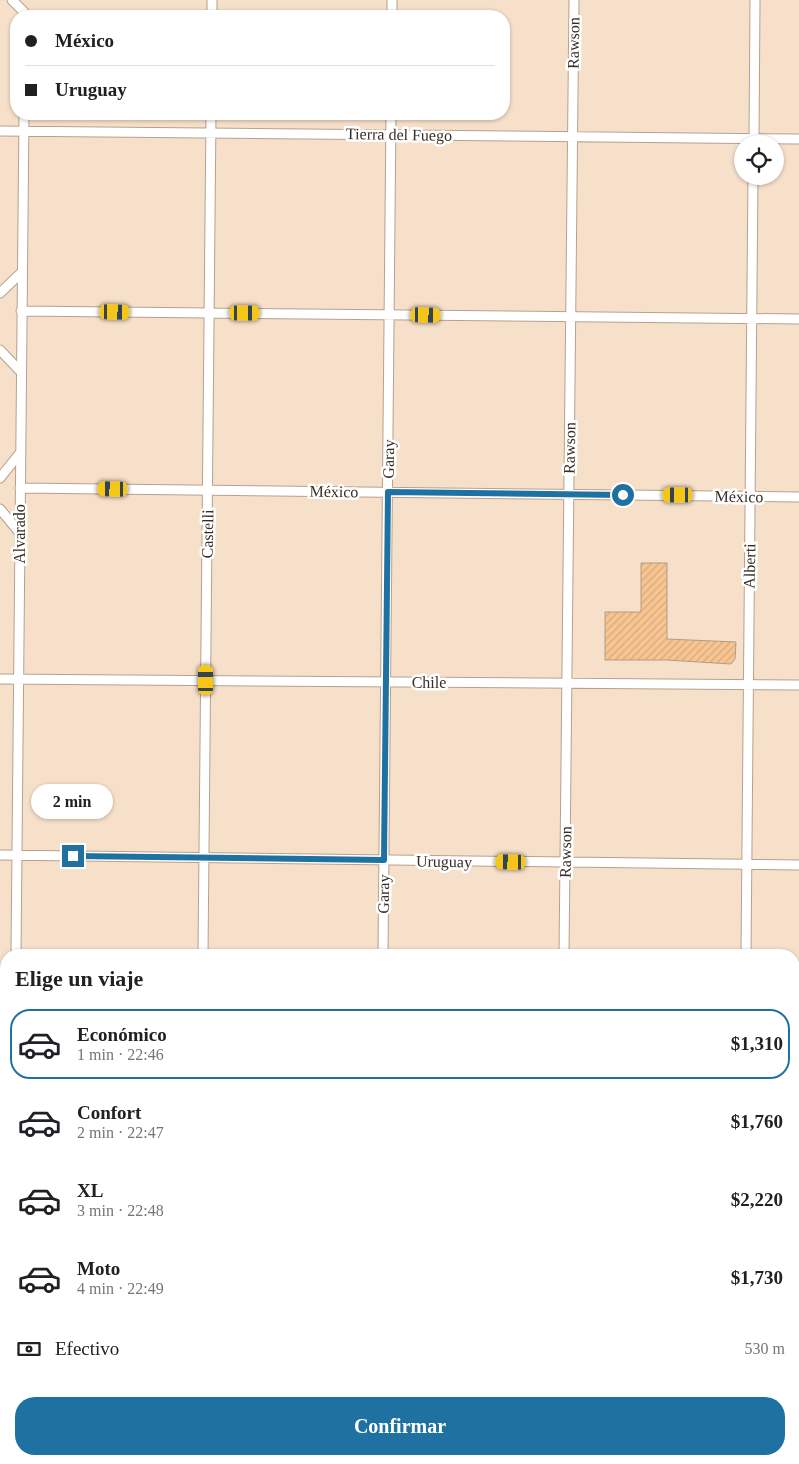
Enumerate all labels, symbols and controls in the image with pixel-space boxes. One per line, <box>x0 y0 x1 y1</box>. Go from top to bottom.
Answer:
street label: Rawson <box>565 17 582 69</box>
text: México <box>55 30 114 51</box>
text: Uruguay <box>55 79 127 100</box>
street label: Tierra del Fuego <box>346 125 452 145</box>
map controls <box>734 135 784 185</box>
button: locate <box>734 135 784 185</box>
car <box>99 304 130 320</box>
car <box>230 306 260 321</box>
car <box>410 307 441 323</box>
street label: Rawson <box>561 422 578 474</box>
street label: Garay <box>380 439 398 479</box>
car <box>97 481 128 497</box>
street label: México <box>309 483 359 500</box>
route start <box>612 484 634 506</box>
car <box>663 488 693 503</box>
street label: México <box>714 488 764 505</box>
street label: Alvarado <box>11 504 28 564</box>
street label: Castelli <box>199 509 216 559</box>
street label: Alberti <box>741 543 758 589</box>
car <box>198 665 213 695</box>
street label: Chile <box>412 674 446 691</box>
callout: 2 min <box>32 784 114 818</box>
text: 2 min <box>53 793 91 810</box>
street label: Rawson <box>557 826 574 878</box>
route end <box>62 845 84 867</box>
street label: Uruguay <box>416 853 472 871</box>
car <box>495 854 526 870</box>
street label: Garay <box>375 874 393 914</box>
text: Elige un viaje <box>15 966 143 991</box>
icon: car <box>17 1022 62 1067</box>
text: Económico <box>77 1024 167 1045</box>
text: $1,310 <box>731 1033 783 1054</box>
text: 1 min · 22:46 <box>77 1046 164 1063</box>
icon: car <box>17 1100 62 1145</box>
text: Confort <box>77 1102 141 1123</box>
text: $1,760 <box>731 1111 783 1132</box>
text: 2 min · 22:47 <box>77 1124 164 1141</box>
icon: car <box>17 1178 62 1223</box>
text: XL <box>77 1180 103 1201</box>
text: $2,220 <box>731 1189 783 1210</box>
text: 3 min · 22:48 <box>77 1202 164 1219</box>
icon: car <box>17 1256 62 1301</box>
text: Moto <box>77 1258 120 1279</box>
text: $1,730 <box>731 1267 783 1288</box>
text: 4 min · 22:49 <box>77 1280 164 1297</box>
icon: cash <box>15 1335 43 1363</box>
text: Efectivo <box>55 1338 119 1359</box>
text: 530 m <box>745 1340 785 1357</box>
button: Confirmar <box>15 1397 785 1455</box>

